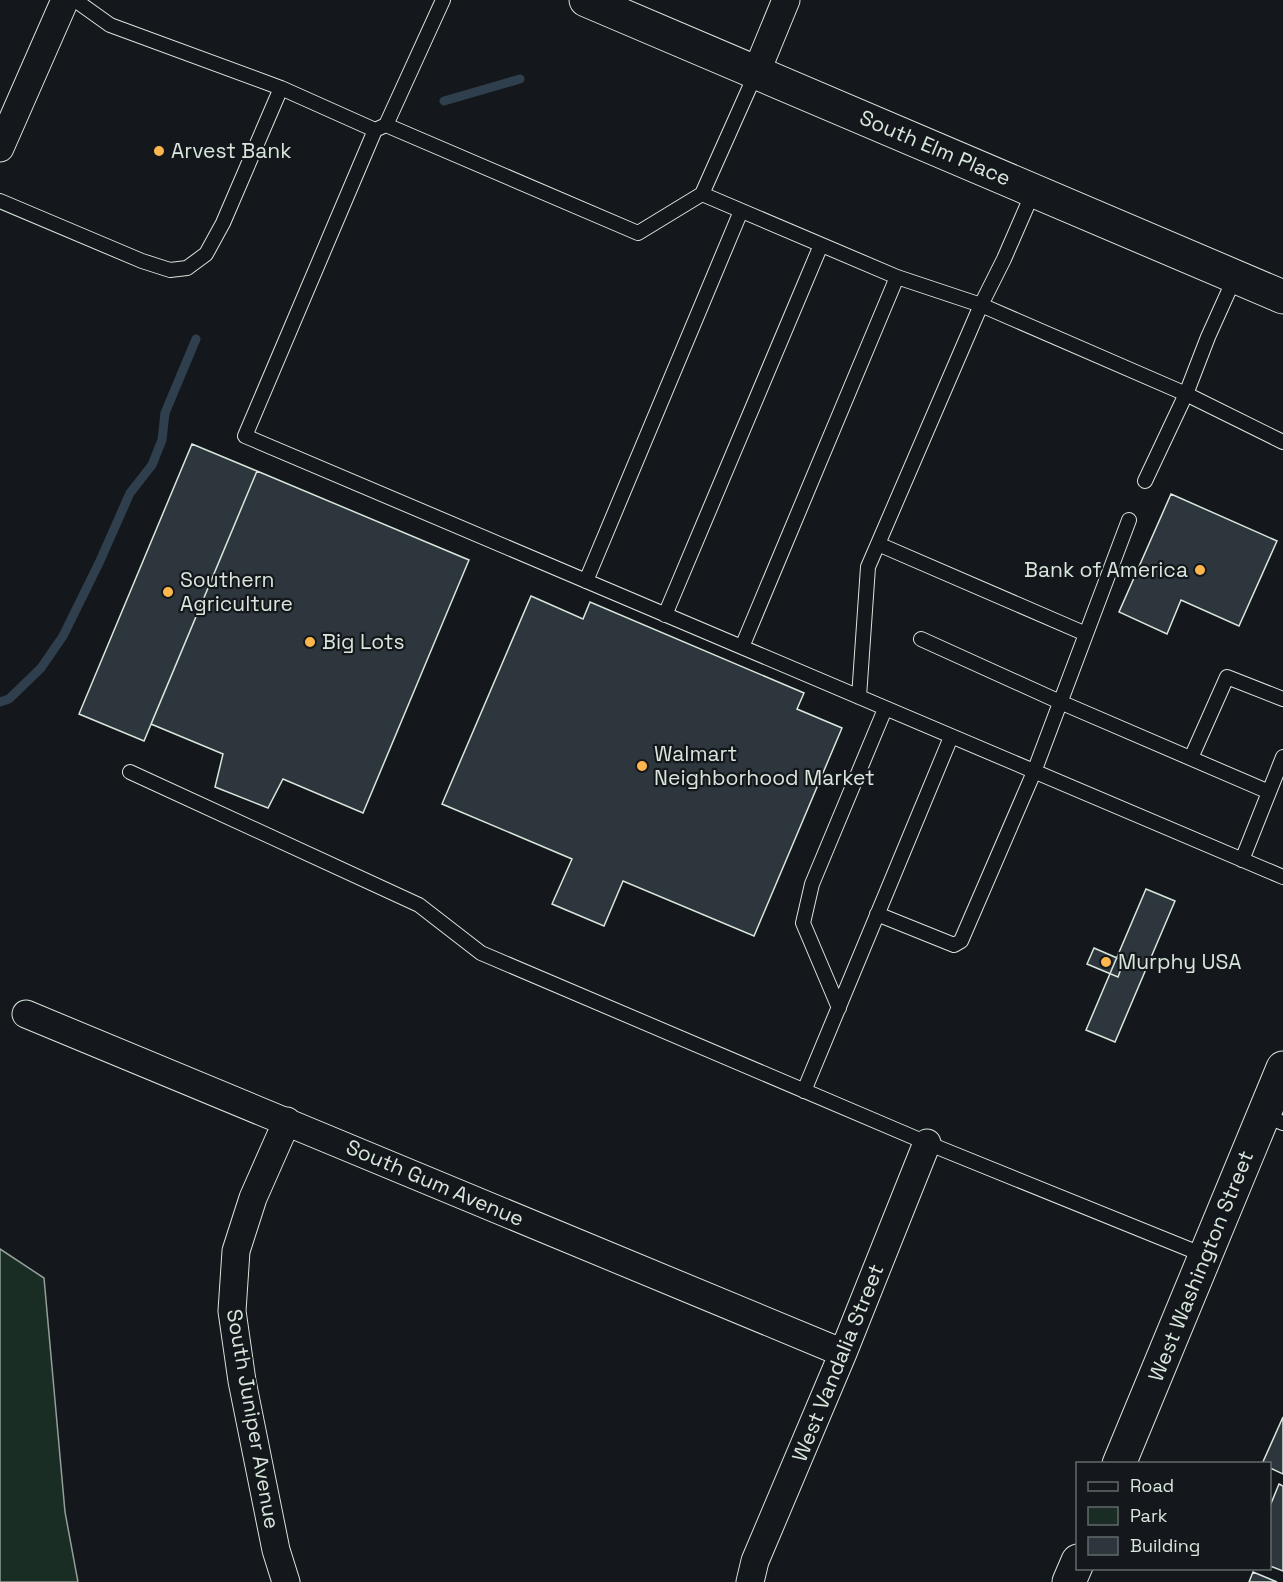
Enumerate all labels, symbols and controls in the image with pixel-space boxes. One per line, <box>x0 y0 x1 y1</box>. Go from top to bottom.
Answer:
street label: South Elm Place <box>856 104 1015 192</box>
place label: Arvest Bank <box>171 137 291 164</box>
marker: Arvest Bank <box>152 144 166 158</box>
place label: Bank of America <box>1024 556 1188 583</box>
marker: Bank of America <box>1193 563 1207 577</box>
place label: Southern Agriculture <box>180 566 293 617</box>
marker: Southern Agriculture <box>161 585 175 599</box>
place label: Big Lots <box>322 628 405 655</box>
marker: Big Lots <box>303 635 317 649</box>
place label: Walmart Neighborhood Market <box>654 740 875 791</box>
marker: Walmart Neighborhood Market <box>635 759 649 773</box>
place label: Murphy USA <box>1118 948 1241 975</box>
marker: Murphy USA <box>1099 955 1113 969</box>
street label: South Gum Avenue <box>342 1133 528 1232</box>
street label: West Washington Street <box>1142 1146 1259 1385</box>
street label: West Vandalia Street <box>786 1260 890 1466</box>
street label: South Juniper Avenue <box>221 1307 286 1531</box>
legend <box>1076 1462 1271 1570</box>
text: Road <box>1130 1474 1174 1497</box>
text: Park <box>1130 1504 1168 1527</box>
text: Building <box>1130 1534 1200 1557</box>

